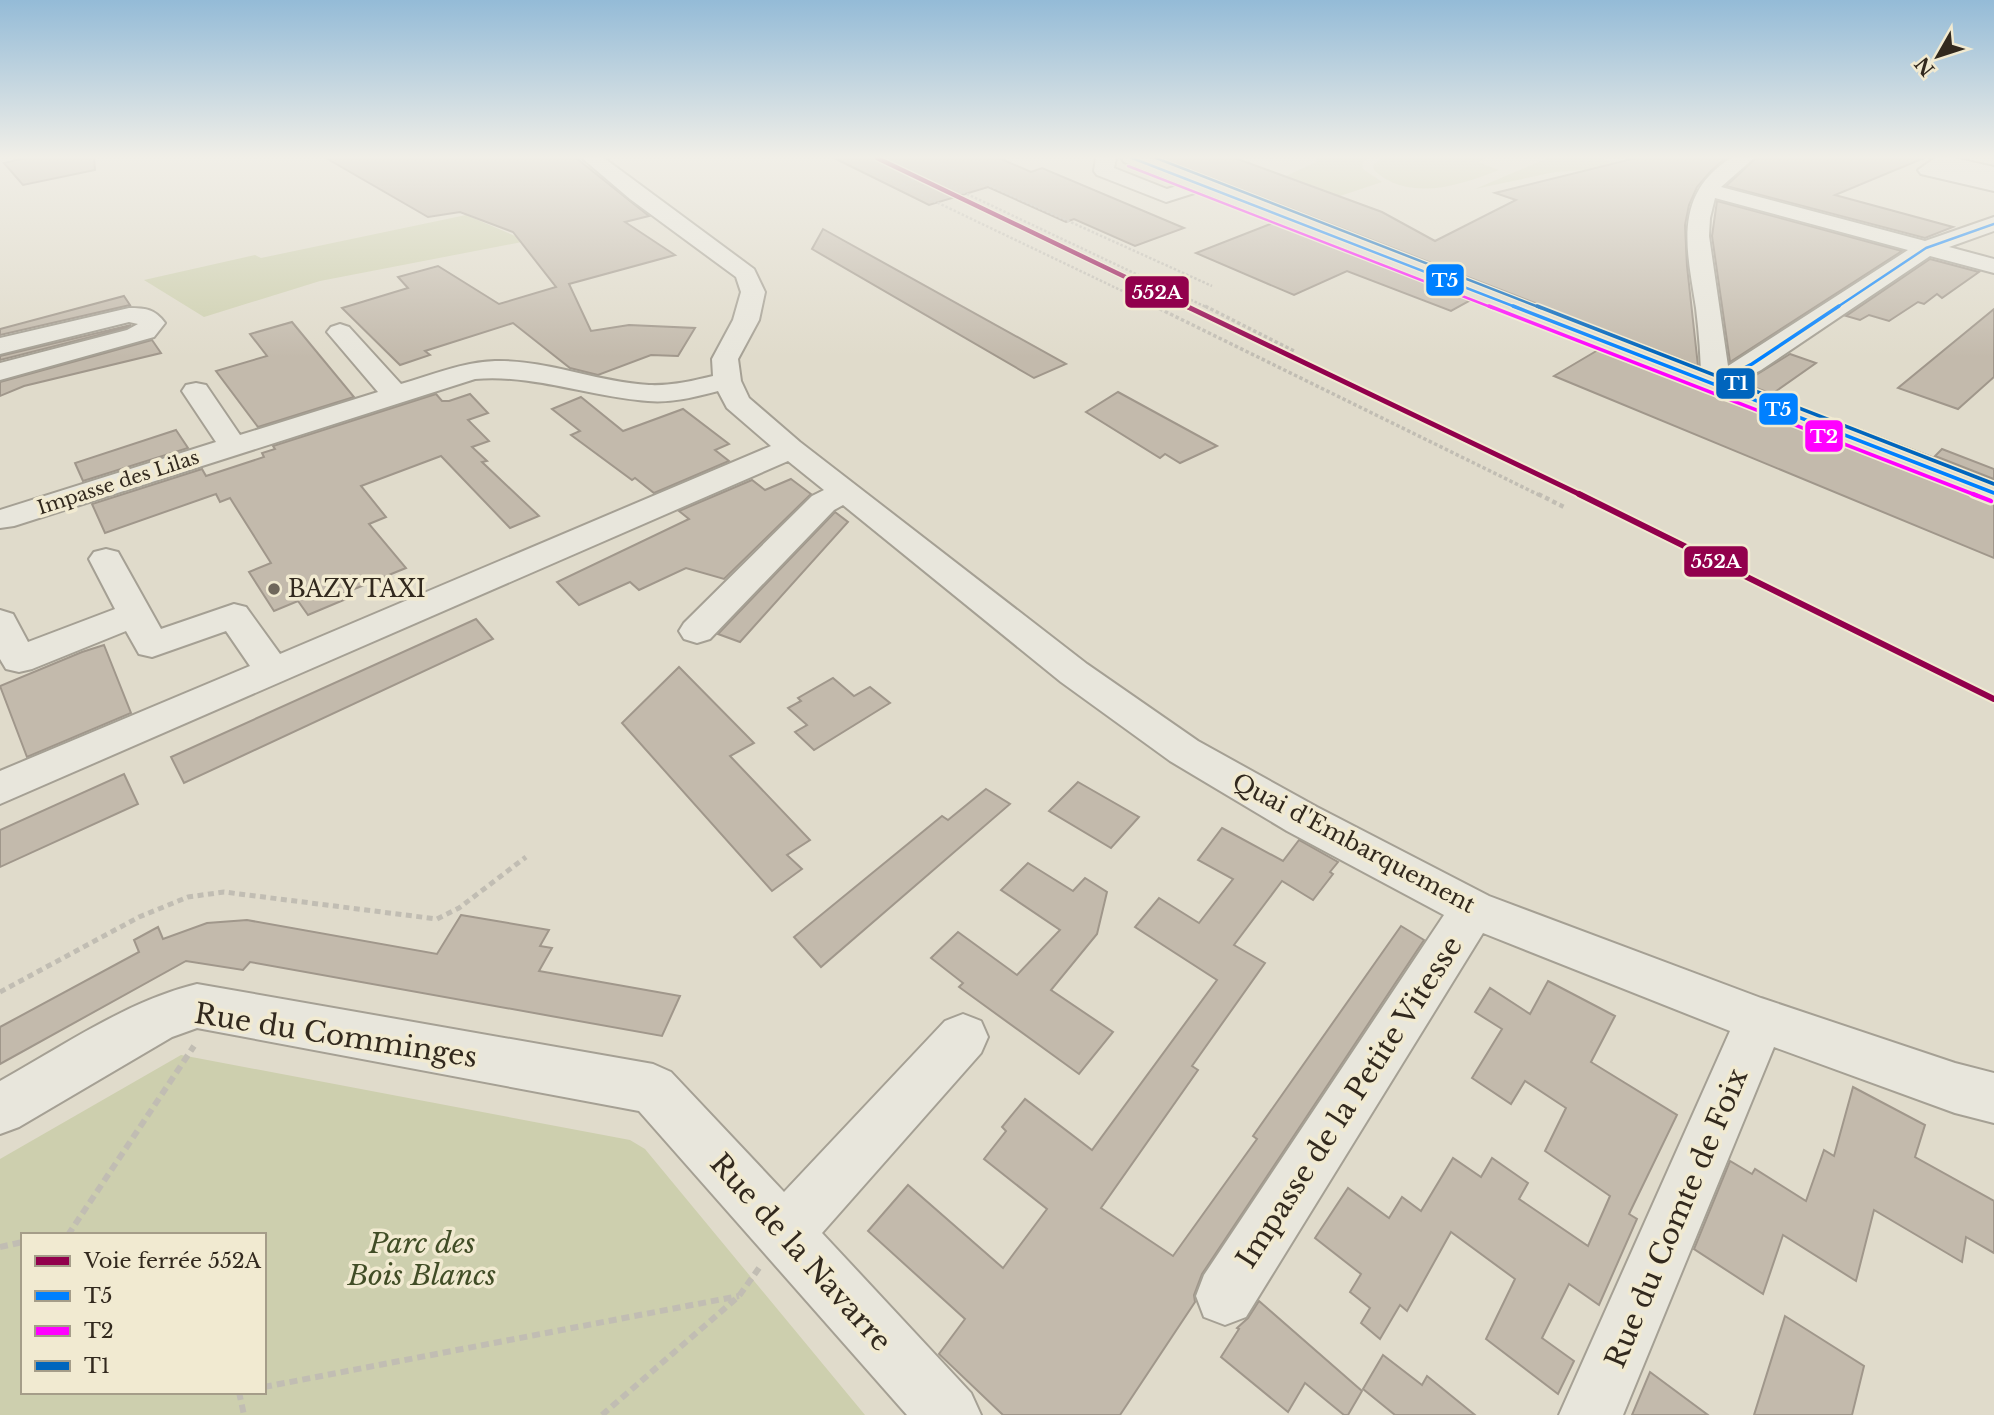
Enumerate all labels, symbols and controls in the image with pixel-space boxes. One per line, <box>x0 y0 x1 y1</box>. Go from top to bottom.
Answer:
north arrow <box>1903 21 1973 91</box>
text: N <box>1911 52 1940 81</box>
line badge: T5 <box>1425 263 1465 297</box>
text: T5 <box>1432 269 1458 292</box>
line badge: 552A <box>1124 275 1190 309</box>
text: 552A <box>1132 281 1183 304</box>
line badge: T1 <box>1715 367 1756 400</box>
text: T1 <box>1724 372 1748 395</box>
line badge: T5 <box>1758 392 1799 426</box>
text: T5 <box>1765 398 1791 421</box>
line badge: T2 <box>1804 419 1844 453</box>
text: T2 <box>1810 425 1838 448</box>
street label: Impasse des Lilas <box>34 445 202 519</box>
line badge: 552A <box>1683 545 1749 578</box>
text: 552A <box>1691 550 1742 573</box>
place label: BAZY TAXI <box>288 575 426 603</box>
marker: BAZY TAXI <box>266 581 282 597</box>
street label: Quai d'Embarquement <box>1228 767 1480 919</box>
street label: Impasse de la Petite Vitesse <box>1229 930 1470 1275</box>
street label: Rue du Comminges <box>192 996 480 1075</box>
street label: Rue du Comte de Foix <box>1598 1063 1755 1373</box>
street label: Rue de la Navarre <box>703 1146 899 1358</box>
park label: Parc des Bois Blancs <box>347 1226 496 1293</box>
legend <box>21 1233 266 1394</box>
text: Voie ferrée 552A <box>83 1248 262 1274</box>
text: T5 <box>84 1283 112 1309</box>
text: T2 <box>84 1318 114 1344</box>
text: T1 <box>84 1353 110 1379</box>

